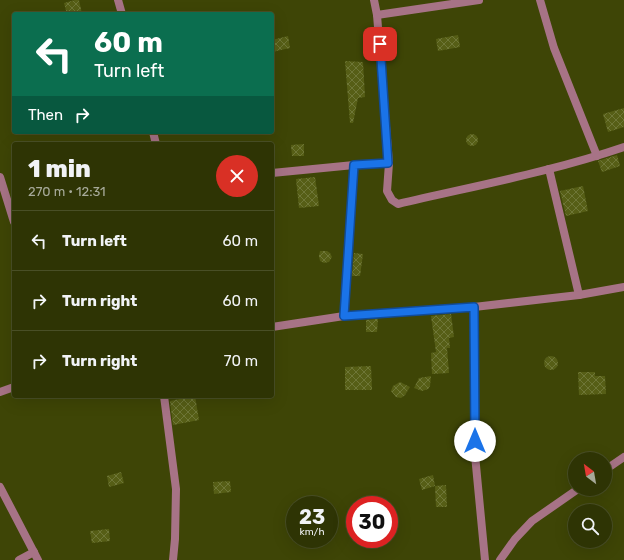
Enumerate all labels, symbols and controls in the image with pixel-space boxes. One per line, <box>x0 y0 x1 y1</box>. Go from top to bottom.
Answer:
text: 60 m <box>94 26 163 59</box>
pin <box>363 27 397 61</box>
icon: left <box>28 28 80 80</box>
icon: arrive <box>369 33 391 55</box>
text: Turn left <box>94 60 164 82</box>
icon: right <box>71 104 93 126</box>
text: Then <box>28 106 63 124</box>
text: 1 min <box>28 155 91 183</box>
button: close <box>216 155 258 197</box>
text: 270 m · 12:31 <box>28 184 106 199</box>
icon: left <box>28 230 50 252</box>
text: Turn left <box>62 232 127 250</box>
text: 60 m <box>222 232 258 250</box>
icon: right <box>28 290 50 312</box>
text: Turn right <box>62 292 137 310</box>
text: 60 m <box>222 292 258 310</box>
icon: right <box>28 350 50 372</box>
text: Turn right <box>62 352 137 370</box>
text: 70 m <box>224 352 258 370</box>
position arrow <box>454 420 496 462</box>
north arrow <box>568 452 612 496</box>
map controls <box>568 452 612 548</box>
speed limit sign: 30 <box>346 496 398 548</box>
button: search <box>568 504 612 548</box>
text: 23 <box>299 505 325 529</box>
text: km/h <box>300 526 324 538</box>

